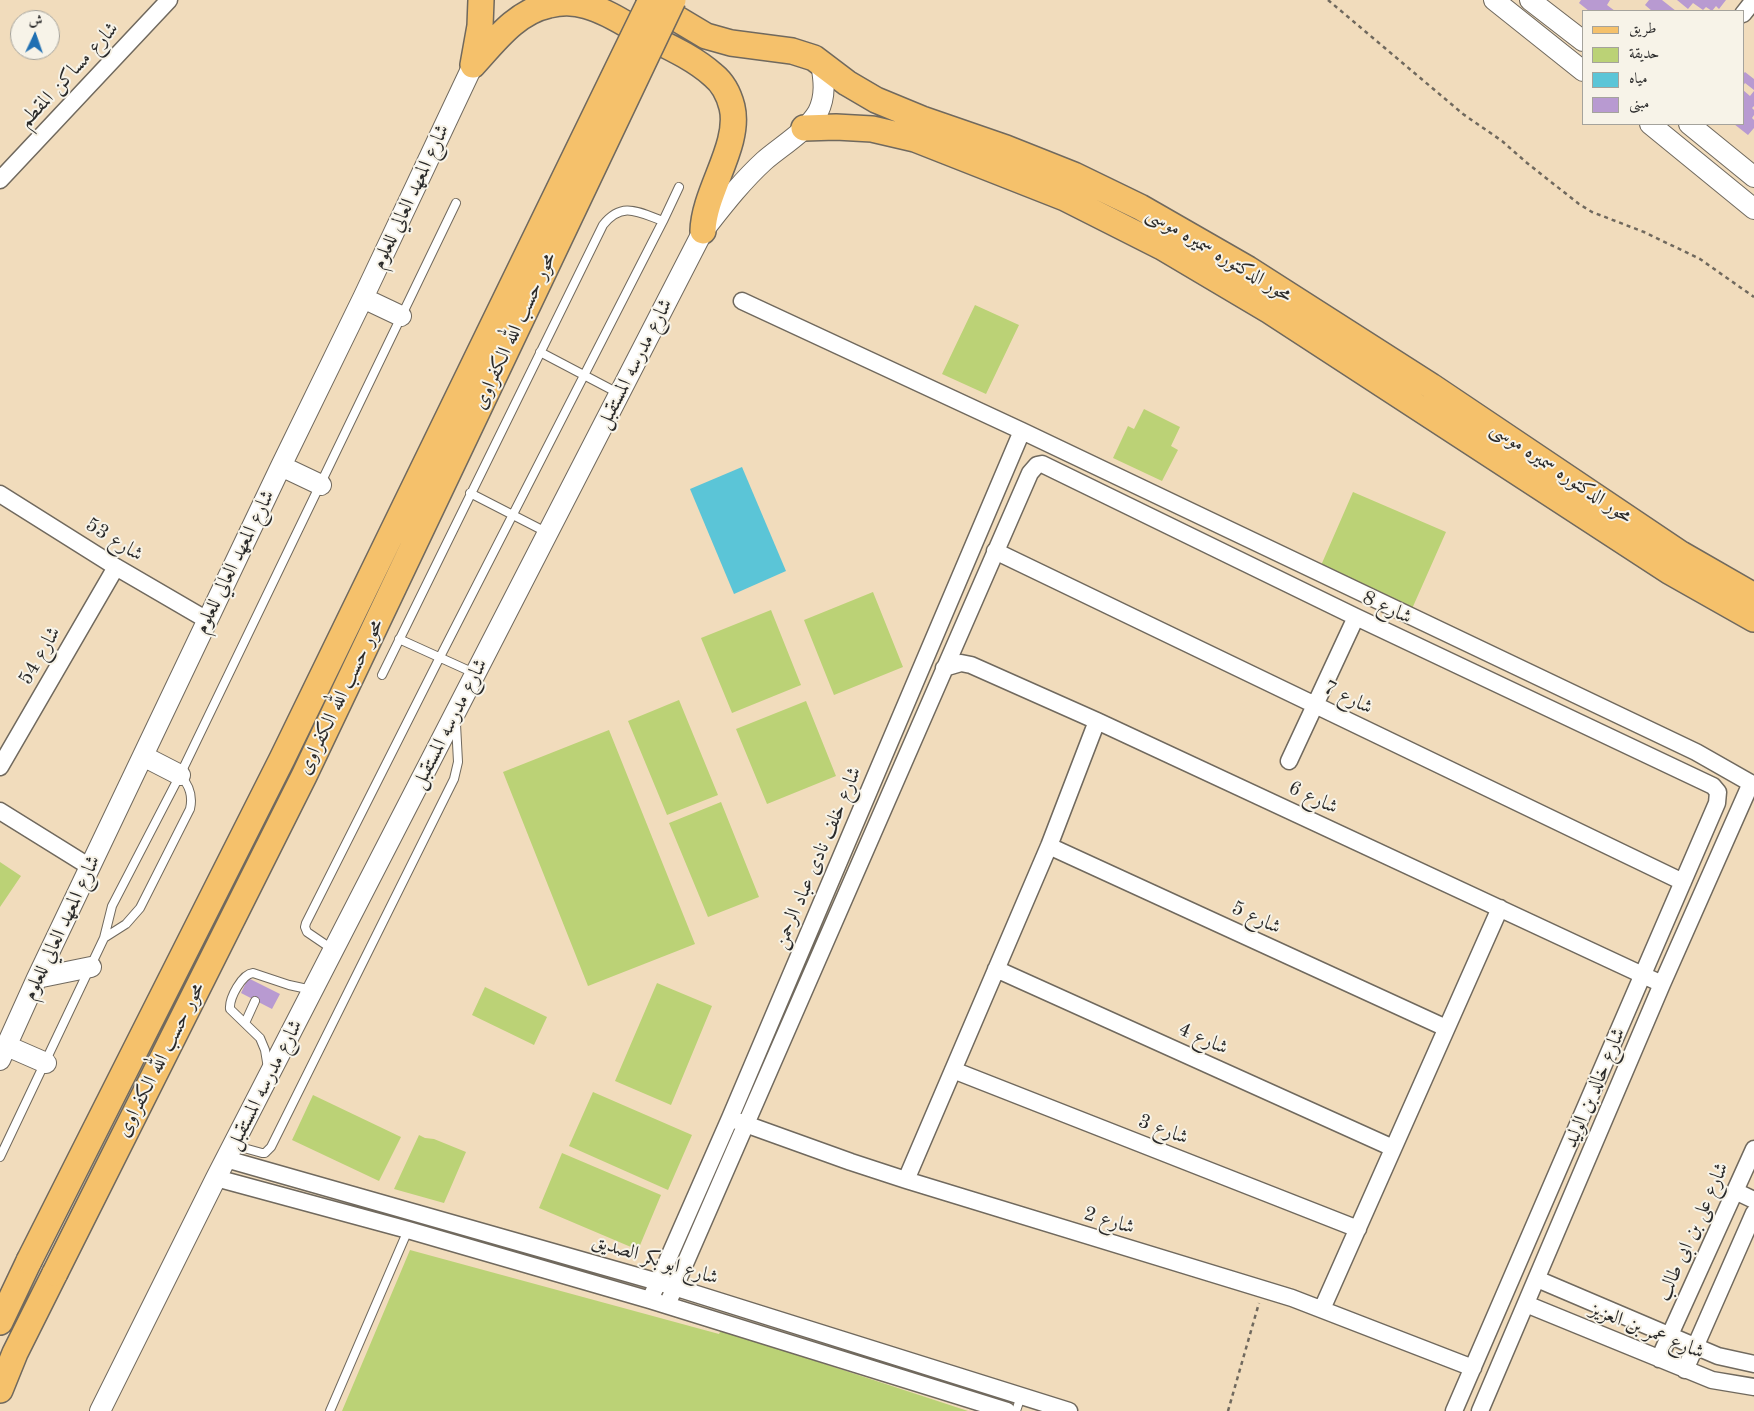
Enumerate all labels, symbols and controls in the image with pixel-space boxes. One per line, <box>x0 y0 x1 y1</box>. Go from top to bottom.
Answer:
north arrow <box>10 10 60 60</box>
legend <box>1582 10 1744 125</box>
street label: شارع مساكن المقطم <box>14 17 124 133</box>
text: طريق <box>1629 22 1656 37</box>
text: حديقة <box>1629 47 1659 62</box>
text: مياه <box>1629 72 1647 87</box>
text: مبنى <box>1629 97 1649 112</box>
street label: شارع المعهد العالي للعلوم <box>367 121 455 273</box>
street label: محور الدكتوره سميره موسى <box>1142 202 1296 308</box>
street label: محور حسب الله الكفراوى <box>468 249 562 413</box>
street label: شارع مدرسه المستقبل <box>592 295 678 433</box>
street label: محور الدكتوره سميره موسى <box>1486 417 1636 529</box>
street label: شارع المعهد العالي للعلوم <box>190 486 280 638</box>
street label: شارع 53 <box>81 513 147 567</box>
street label: شارع 8 <box>1358 586 1416 630</box>
street label: محور حسب الله الكفراوى <box>293 615 389 779</box>
street label: شارع 54 <box>14 622 66 690</box>
street label: شارع مدرسه المستقبل <box>407 655 493 793</box>
street label: شارع 7 <box>1319 676 1377 720</box>
street label: شارع خلف نادى عباد الرحمن <box>769 763 867 953</box>
street label: شارع 6 <box>1284 776 1342 820</box>
street label: شارع المعهد العالي للعلوم <box>18 852 106 1004</box>
street label: شارع 5 <box>1227 896 1285 940</box>
street label: محور حسب الله الكفراوى <box>112 979 210 1141</box>
street label: شارع مدرسه المستقبل <box>222 1016 308 1154</box>
street label: شارع 4 <box>1174 1017 1232 1061</box>
street label: شارع خالد بن الوليد <box>1559 1024 1631 1152</box>
street label: شارع 3 <box>1134 1109 1192 1151</box>
street label: شارع على بن ابى طالب <box>1652 1159 1734 1305</box>
street label: شارع 2 <box>1081 1202 1137 1240</box>
street label: شارع ابو بكر الصديق <box>589 1229 721 1291</box>
street label: شارع عمر بن العزيز <box>1587 1297 1707 1365</box>

